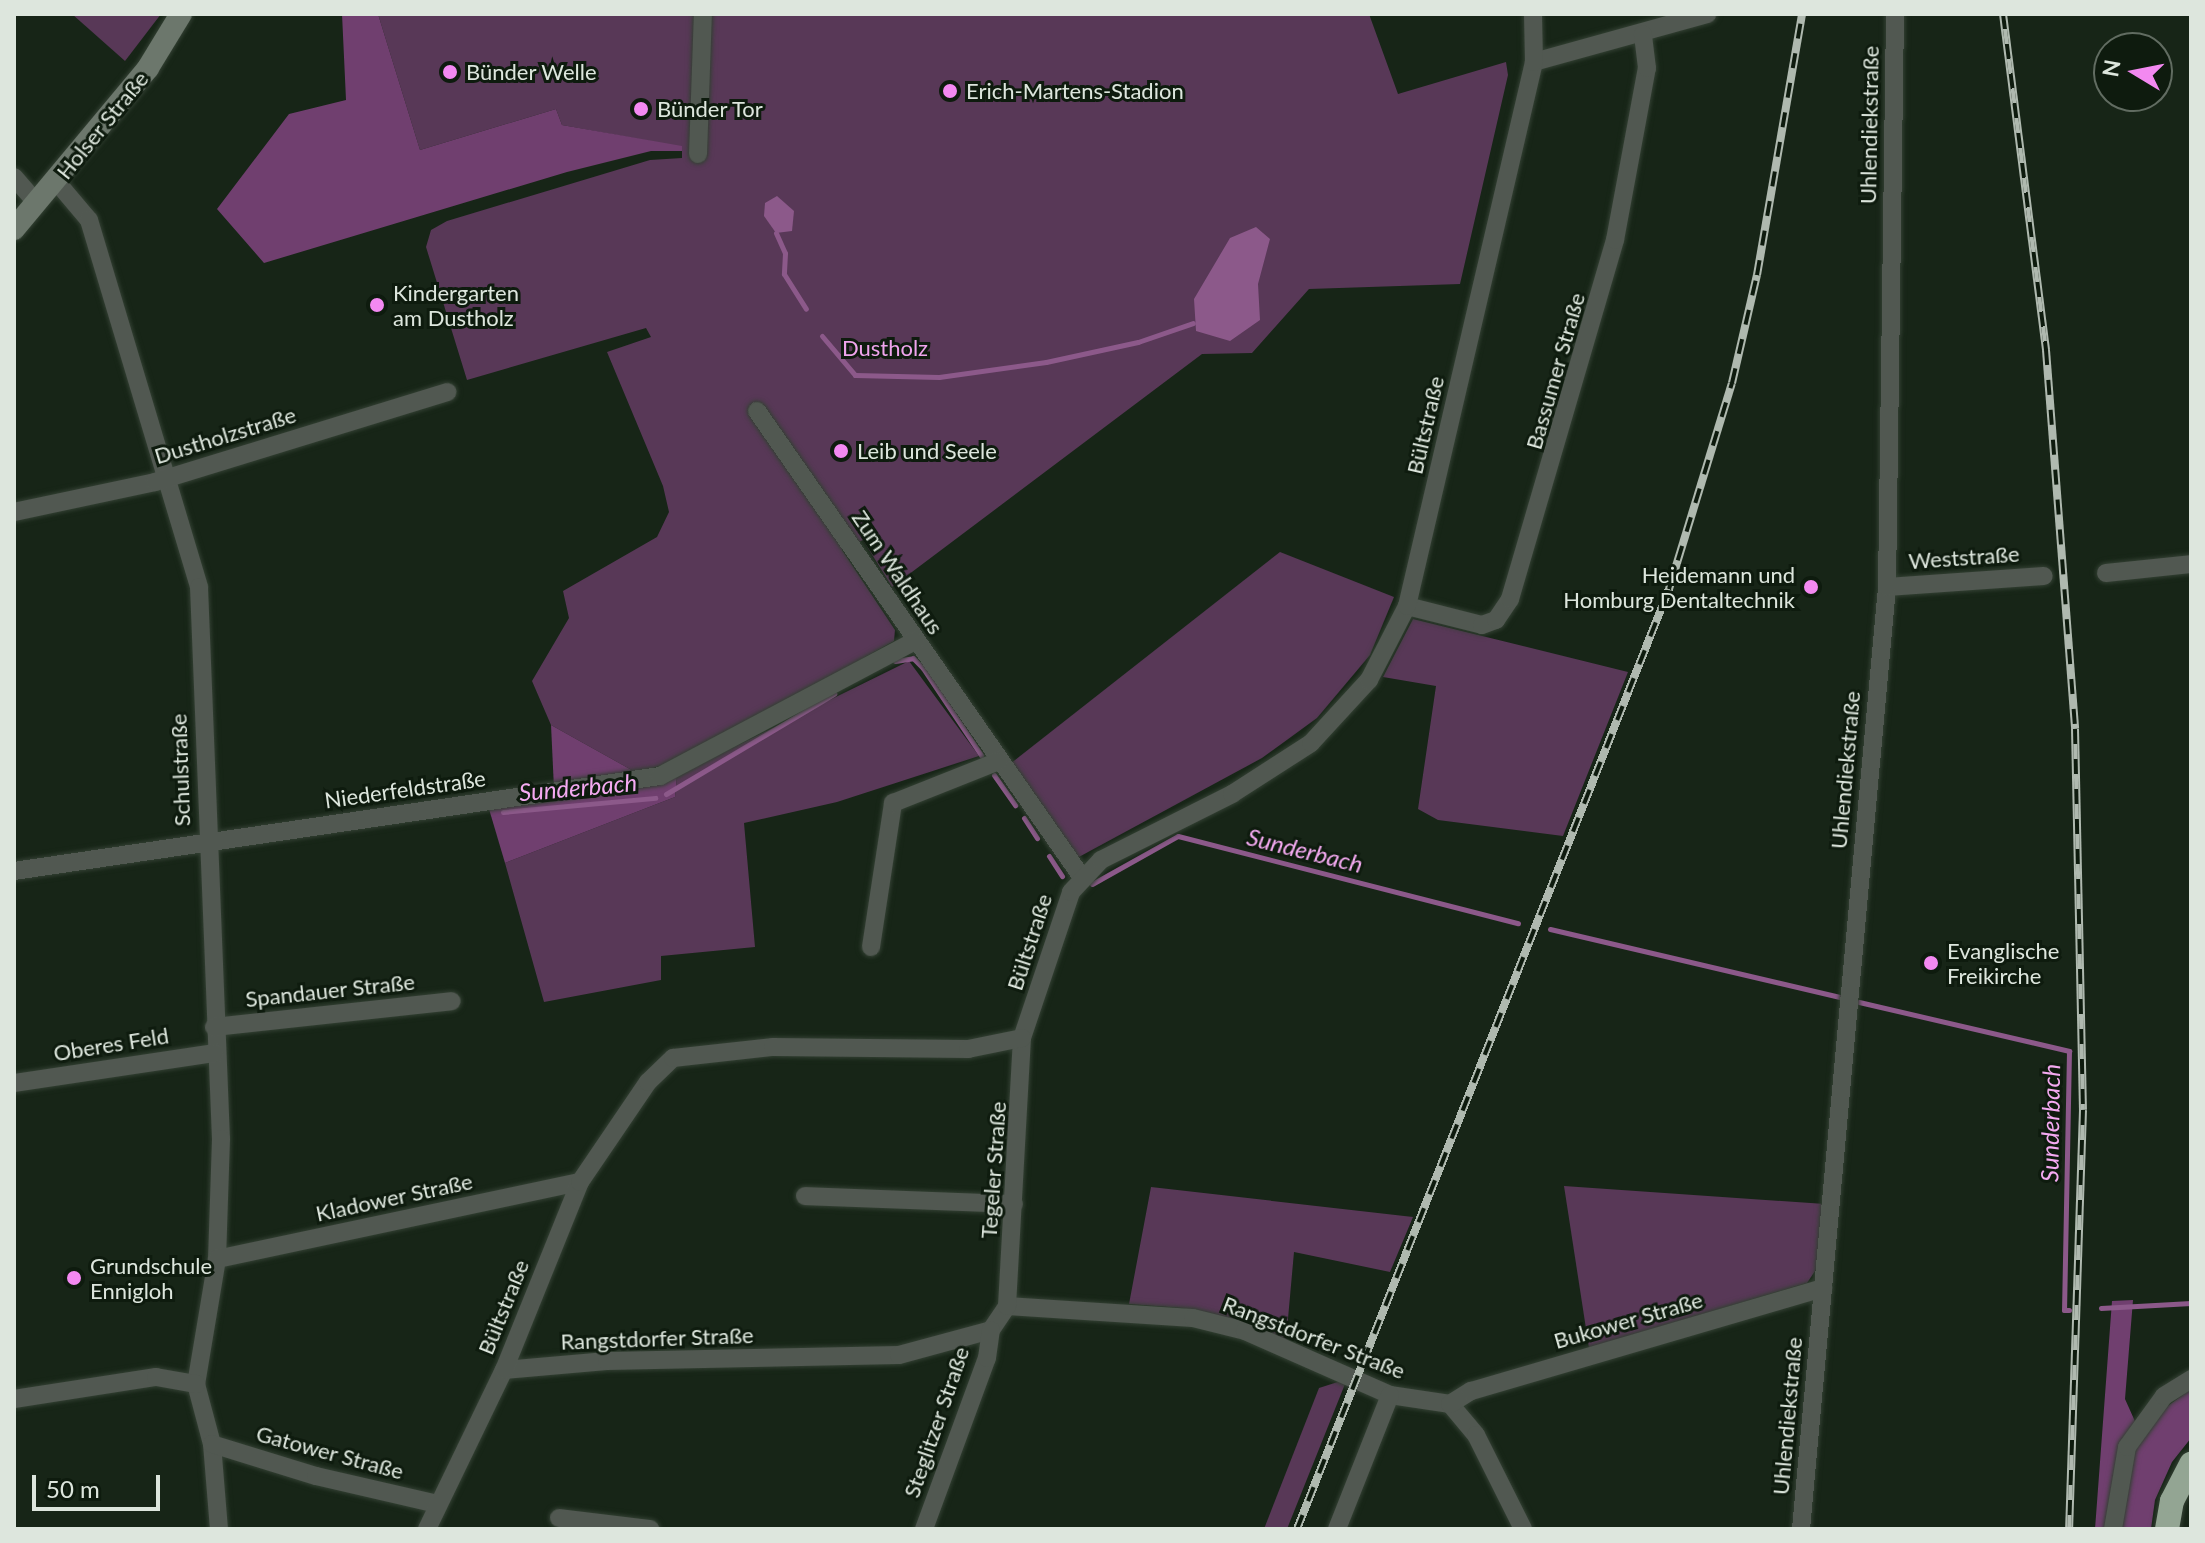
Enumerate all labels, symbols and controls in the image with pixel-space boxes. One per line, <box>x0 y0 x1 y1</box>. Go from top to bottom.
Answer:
north arrow <box>2093 32 2173 112</box>
street label: Uhlendiekstraße <box>1854 46 1884 204</box>
text: N <box>2096 57 2126 79</box>
place label: Bünder Welle <box>466 59 597 85</box>
marker: Bünder Welle <box>441 63 459 81</box>
street label: Holser Straße <box>50 66 154 184</box>
place label: Erich-Martens-Stadion <box>966 78 1184 104</box>
marker: Erich-Martens-Stadion <box>941 82 959 100</box>
place label: Bünder Tor <box>657 96 764 122</box>
marker: Bünder Tor <box>632 100 650 118</box>
place label: Kindergarten am Dustholz <box>393 279 519 330</box>
street label: Bassumer Straße <box>1520 289 1590 453</box>
marker: Kindergarten am Dustholz <box>368 296 386 314</box>
park label: Dustholz <box>842 335 928 361</box>
street label: Bültstraße <box>1401 373 1449 477</box>
street label: Dustholzstraße <box>151 401 299 469</box>
place label: Leib und Seele <box>857 438 997 464</box>
marker: Leib und Seele <box>832 442 850 460</box>
street label: Zum Waldhaus <box>847 505 949 639</box>
street label: Weststraße <box>1908 540 2020 574</box>
place label: Heidemann und Homburg Dentaltechnik <box>1563 561 1795 612</box>
marker: Heidemann und Homburg Dentaltechnik <box>1802 578 1820 596</box>
street label: Uhlendiekstraße <box>1825 690 1865 850</box>
street label: Schulstraße <box>165 713 195 827</box>
street label: Niederfeldstraße <box>323 765 487 813</box>
water label: Sunderbach <box>518 767 638 807</box>
water label: Sunderbach <box>1244 822 1366 878</box>
street label: Bültstraße <box>1001 890 1057 994</box>
place label: Evanglische Freikirche <box>1947 937 2059 988</box>
marker: Evanglische Freikirche <box>1922 954 1940 972</box>
street label: Spandauer Straße <box>244 968 416 1012</box>
street label: Oberes Feld <box>52 1022 170 1066</box>
water label: Sunderbach <box>2035 1064 2065 1182</box>
street label: Tegeler Straße <box>975 1100 1011 1240</box>
street label: Kladower Straße <box>313 1167 475 1227</box>
place label: Grundschule Ennigloh <box>90 1252 212 1304</box>
street label: Bültstraße <box>472 1256 534 1358</box>
marker: Grundschule Ennigloh <box>65 1269 83 1287</box>
street label: Bukower Straße <box>1550 1286 1706 1354</box>
street label: Rangstdorfer Straße <box>1219 1290 1409 1384</box>
street label: Rangstdorfer Straße <box>560 1321 754 1355</box>
street label: Uhlendiekstraße <box>1767 1336 1807 1496</box>
street label: Steglitzer Straße <box>898 1343 974 1501</box>
street label: Gatower Straße <box>253 1420 407 1484</box>
scale bar <box>36 1459 164 1509</box>
text: 50 m <box>46 1474 100 1503</box>

